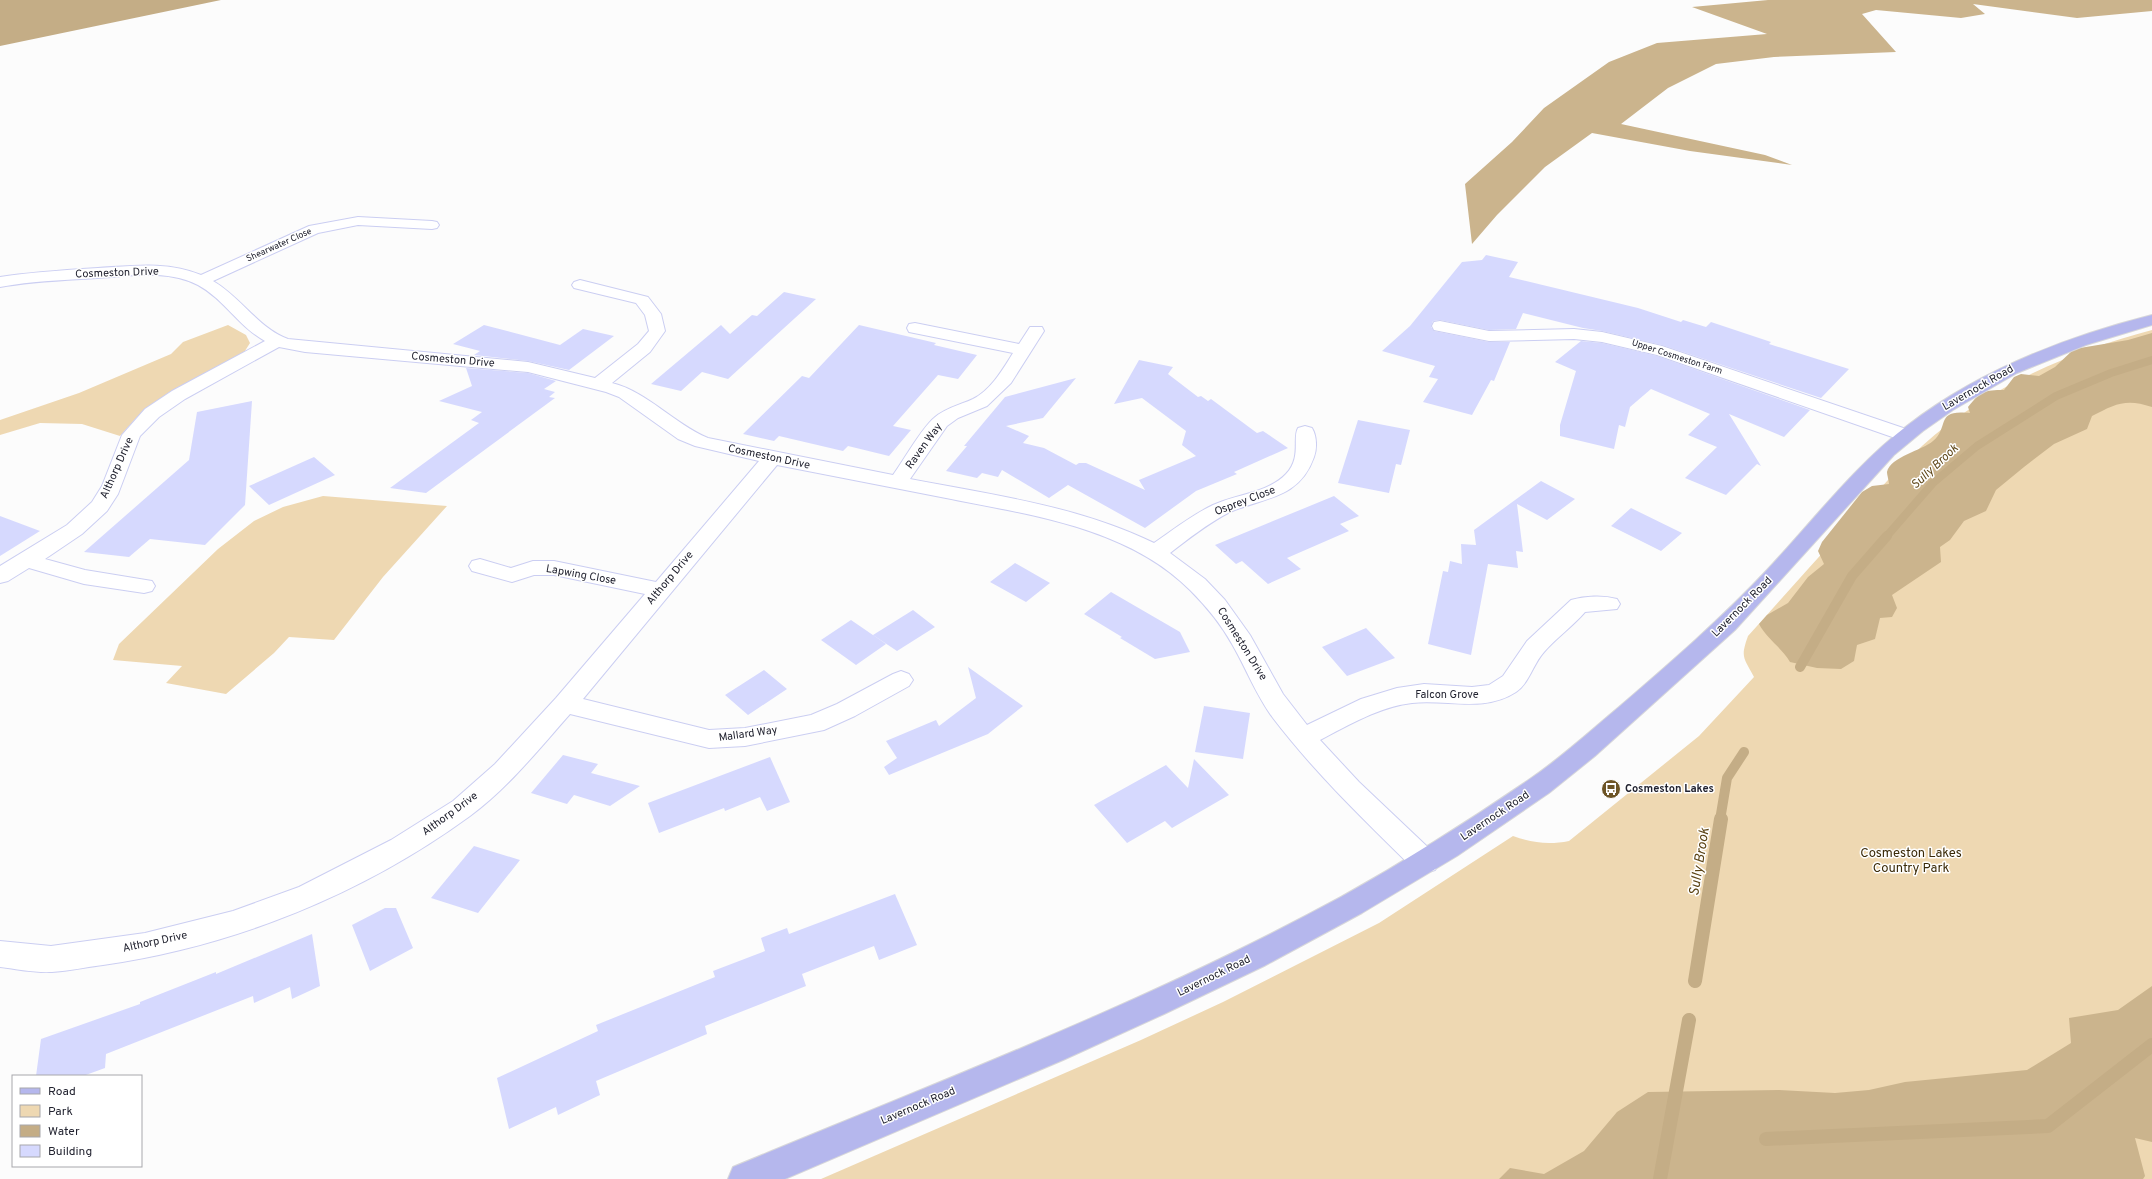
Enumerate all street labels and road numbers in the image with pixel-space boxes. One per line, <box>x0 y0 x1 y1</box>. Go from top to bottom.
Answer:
street label: Shearwater Close <box>244 226 314 264</box>
street label: Cosmeston Drive <box>75 265 159 281</box>
street label: Upper Cosmeston Farm <box>1630 337 1724 377</box>
street label: Cosmeston Drive <box>411 349 495 371</box>
street label: Lavernock Road <box>1940 362 2016 414</box>
street label: Raven Way <box>903 420 946 472</box>
street label: Althorp Drive <box>97 435 137 501</box>
street label: Cosmeston Drive <box>727 441 811 473</box>
street label: Osprey Close <box>1213 483 1278 519</box>
street label: Althorp Drive <box>643 548 697 608</box>
street label: Lapwing Close <box>545 562 617 588</box>
street label: Lavernock Road <box>1709 574 1775 640</box>
street label: Cosmeston Drive <box>1214 605 1270 683</box>
street label: Falcon Grove <box>1415 688 1479 702</box>
street label: Mallard Way <box>718 723 778 745</box>
street label: Lavernock Road <box>1458 788 1532 844</box>
street label: Althorp Drive <box>419 789 481 839</box>
street label: Althorp Drive <box>121 928 189 956</box>
street label: Lavernock Road <box>1175 952 1253 1000</box>
street label: Lavernock Road <box>879 1084 957 1128</box>

